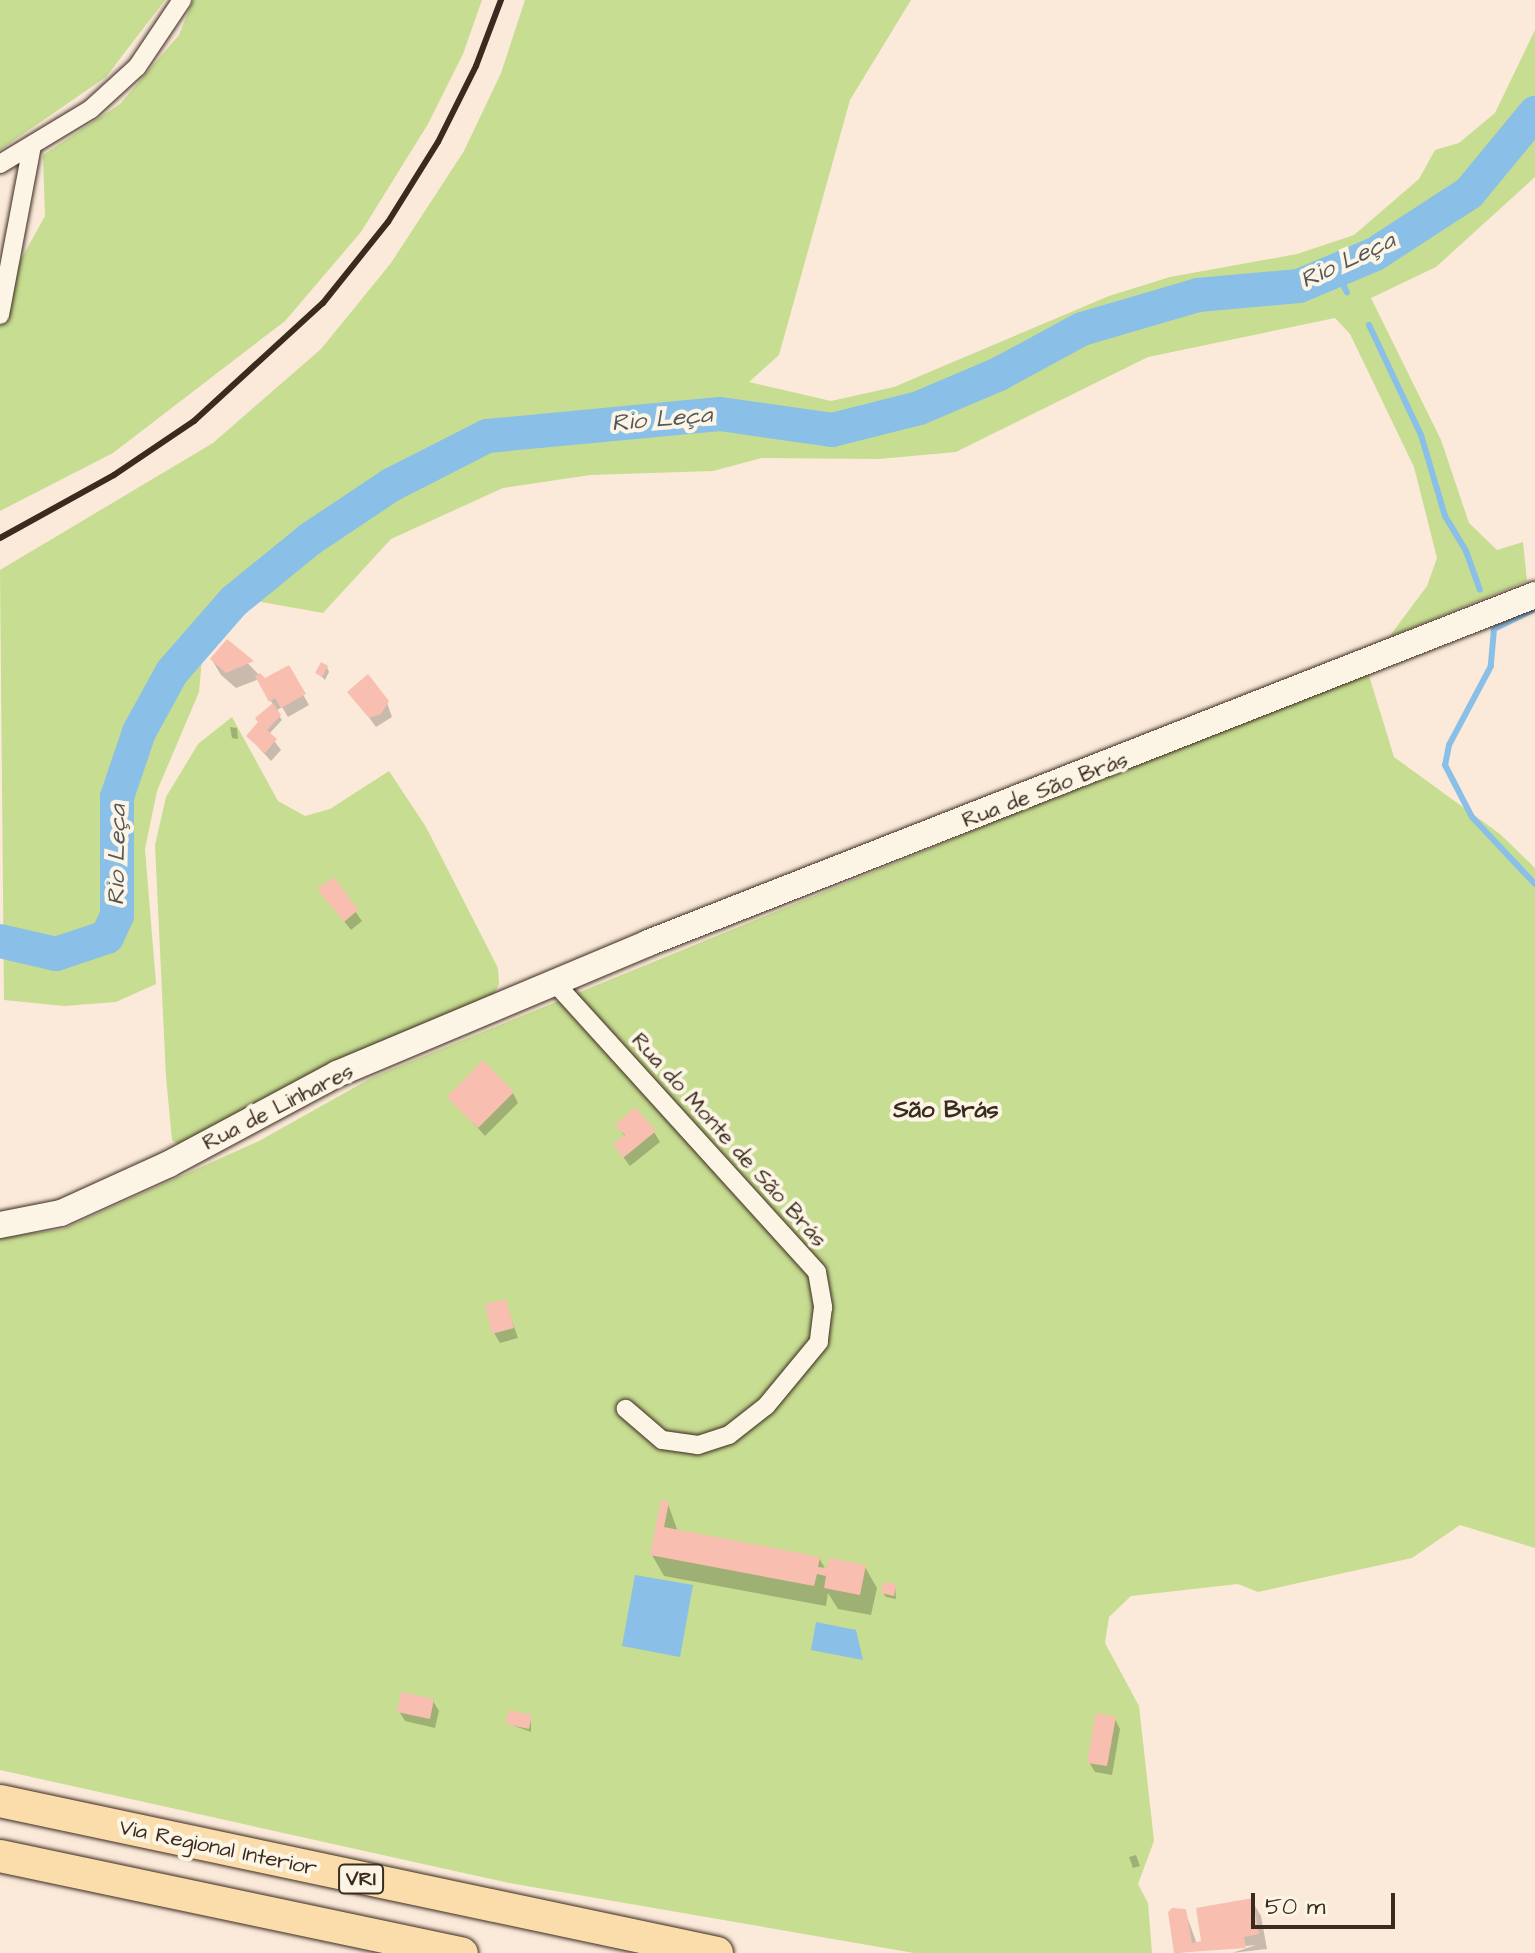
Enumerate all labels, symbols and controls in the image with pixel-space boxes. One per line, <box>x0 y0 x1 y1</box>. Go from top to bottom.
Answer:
water label: Rio Leça <box>1296 227 1400 295</box>
water label: Rio Leça <box>611 401 713 439</box>
street label: Rua de São Brás <box>958 746 1132 834</box>
water label: Rio Leça <box>103 804 133 906</box>
street label: Rua do Monte de São Brás <box>626 1027 832 1253</box>
street label: Rua de Linhares <box>198 1058 358 1156</box>
district label: São Brás <box>893 1097 999 1125</box>
street label: Via Regional Interior <box>117 1814 319 1882</box>
road number: VRI <box>337 1863 385 1895</box>
scale bar <box>1255 1877 1399 1927</box>
text: 50 m <box>1265 1890 1325 1924</box>

